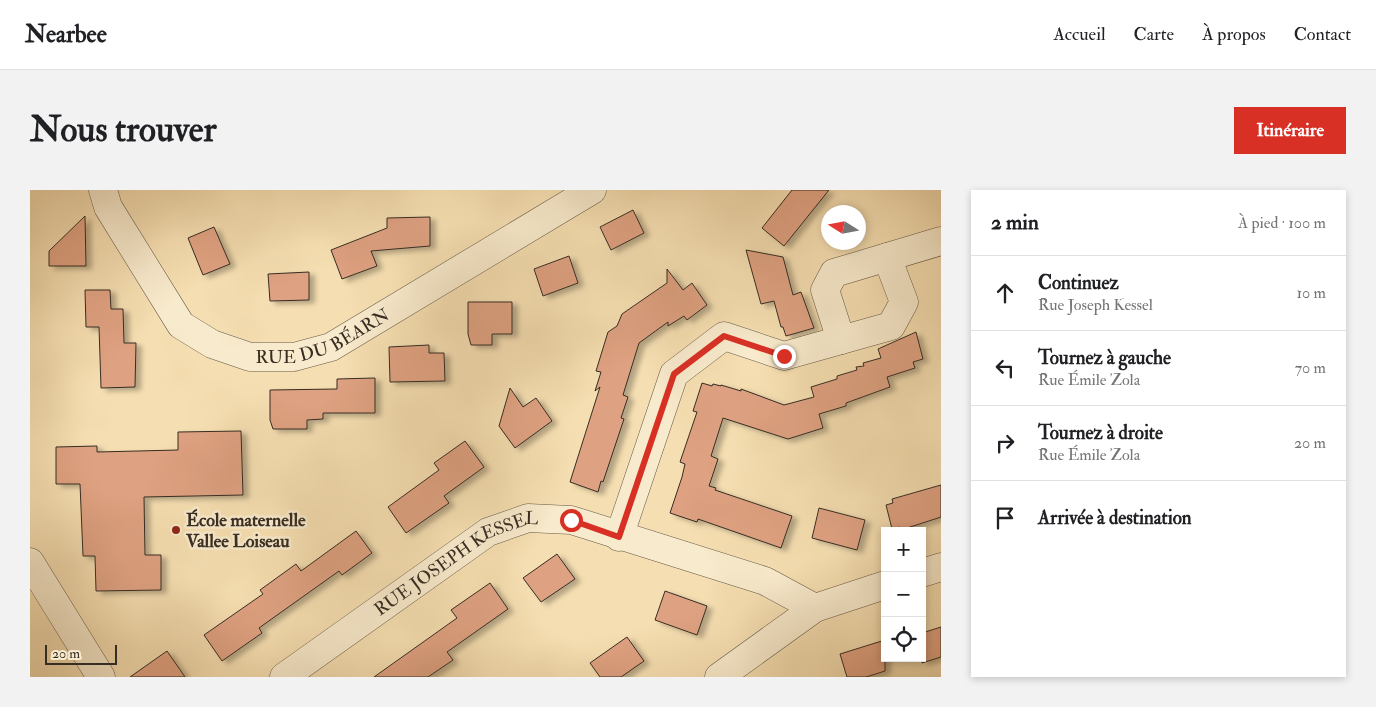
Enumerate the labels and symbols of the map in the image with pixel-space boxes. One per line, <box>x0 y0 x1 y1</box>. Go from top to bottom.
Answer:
north arrow <box>821 205 866 250</box>
street label: RUE DU BÉARN <box>256 304 394 369</box>
route end <box>773 345 796 368</box>
street label: RUE JOSEPH KESSEL <box>370 507 539 621</box>
place label: École maternelle Vallee Loiseau <box>185 508 306 553</box>
route start <box>560 509 583 532</box>
marker: École maternelle Vallee Loiseau <box>170 524 182 536</box>
scale bar <box>45 642 118 665</box>

